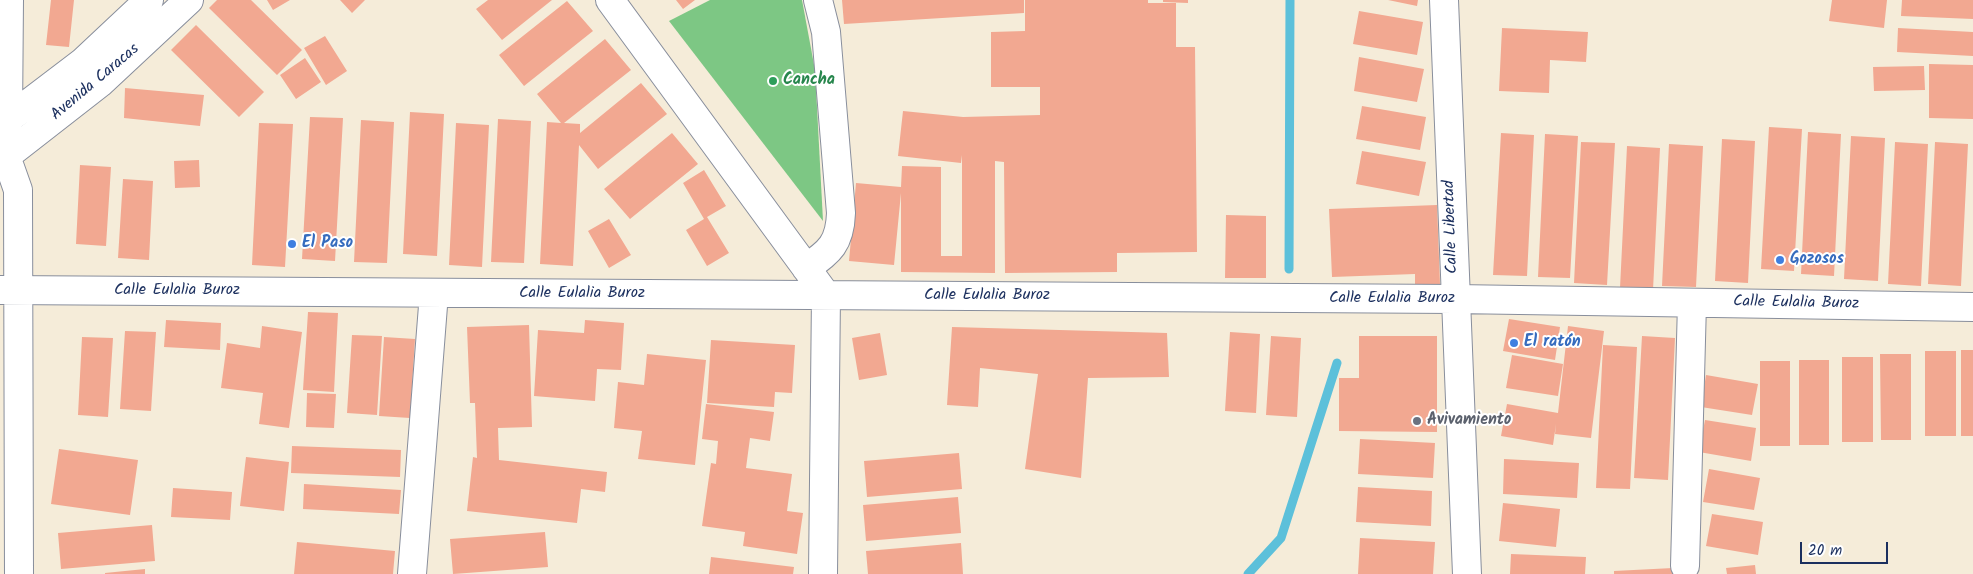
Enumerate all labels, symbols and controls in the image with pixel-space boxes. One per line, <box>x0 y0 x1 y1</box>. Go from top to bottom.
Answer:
street label: Avenida Caracas <box>48 41 144 125</box>
place label: Cancha <box>783 71 835 91</box>
marker: Cancha <box>767 75 779 87</box>
street label: Calle Libertad <box>1441 180 1463 274</box>
place label: El Paso <box>302 234 353 254</box>
marker: El Paso <box>286 238 298 250</box>
place label: Gozosos <box>1790 250 1844 270</box>
marker: Gozosos <box>1774 254 1786 266</box>
street label: Calle Eulalia Buroz <box>114 281 240 301</box>
street label: Calle Eulalia Buroz <box>519 284 645 304</box>
street label: Calle Eulalia Buroz <box>924 286 1050 306</box>
street label: Calle Eulalia Buroz <box>1329 289 1455 309</box>
street label: Calle Eulalia Buroz <box>1733 293 1859 315</box>
place label: El ratón <box>1524 333 1580 353</box>
marker: El ratón <box>1508 337 1520 349</box>
place label: Avivamiento <box>1427 411 1511 431</box>
marker: Avivamiento <box>1411 415 1423 427</box>
scale bar <box>1803 532 1890 564</box>
text: 20 m <box>1808 539 1842 563</box>

